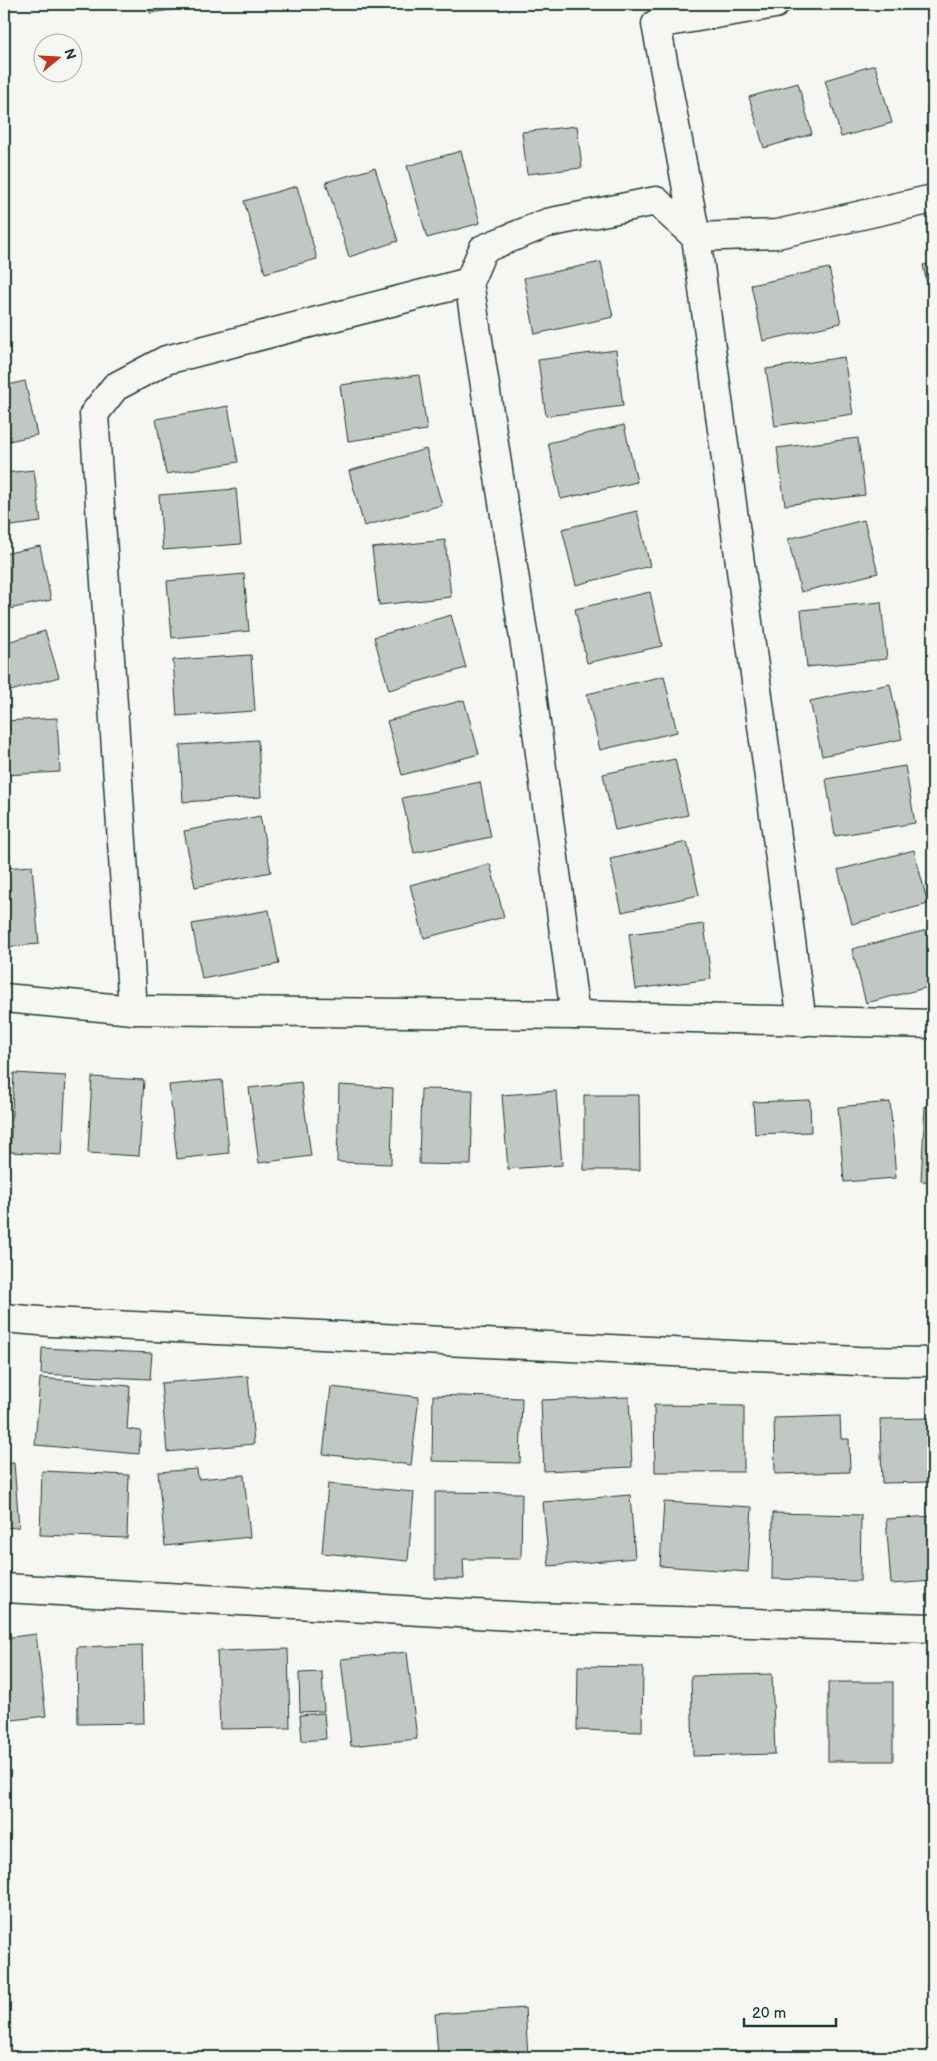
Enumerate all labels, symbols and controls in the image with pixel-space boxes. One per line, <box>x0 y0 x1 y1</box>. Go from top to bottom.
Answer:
north arrow <box>32 32 82 82</box>
text: N <box>60 47 80 62</box>
scale bar <box>744 1996 837 2028</box>
text: 20 m <box>752 2004 786 2023</box>

